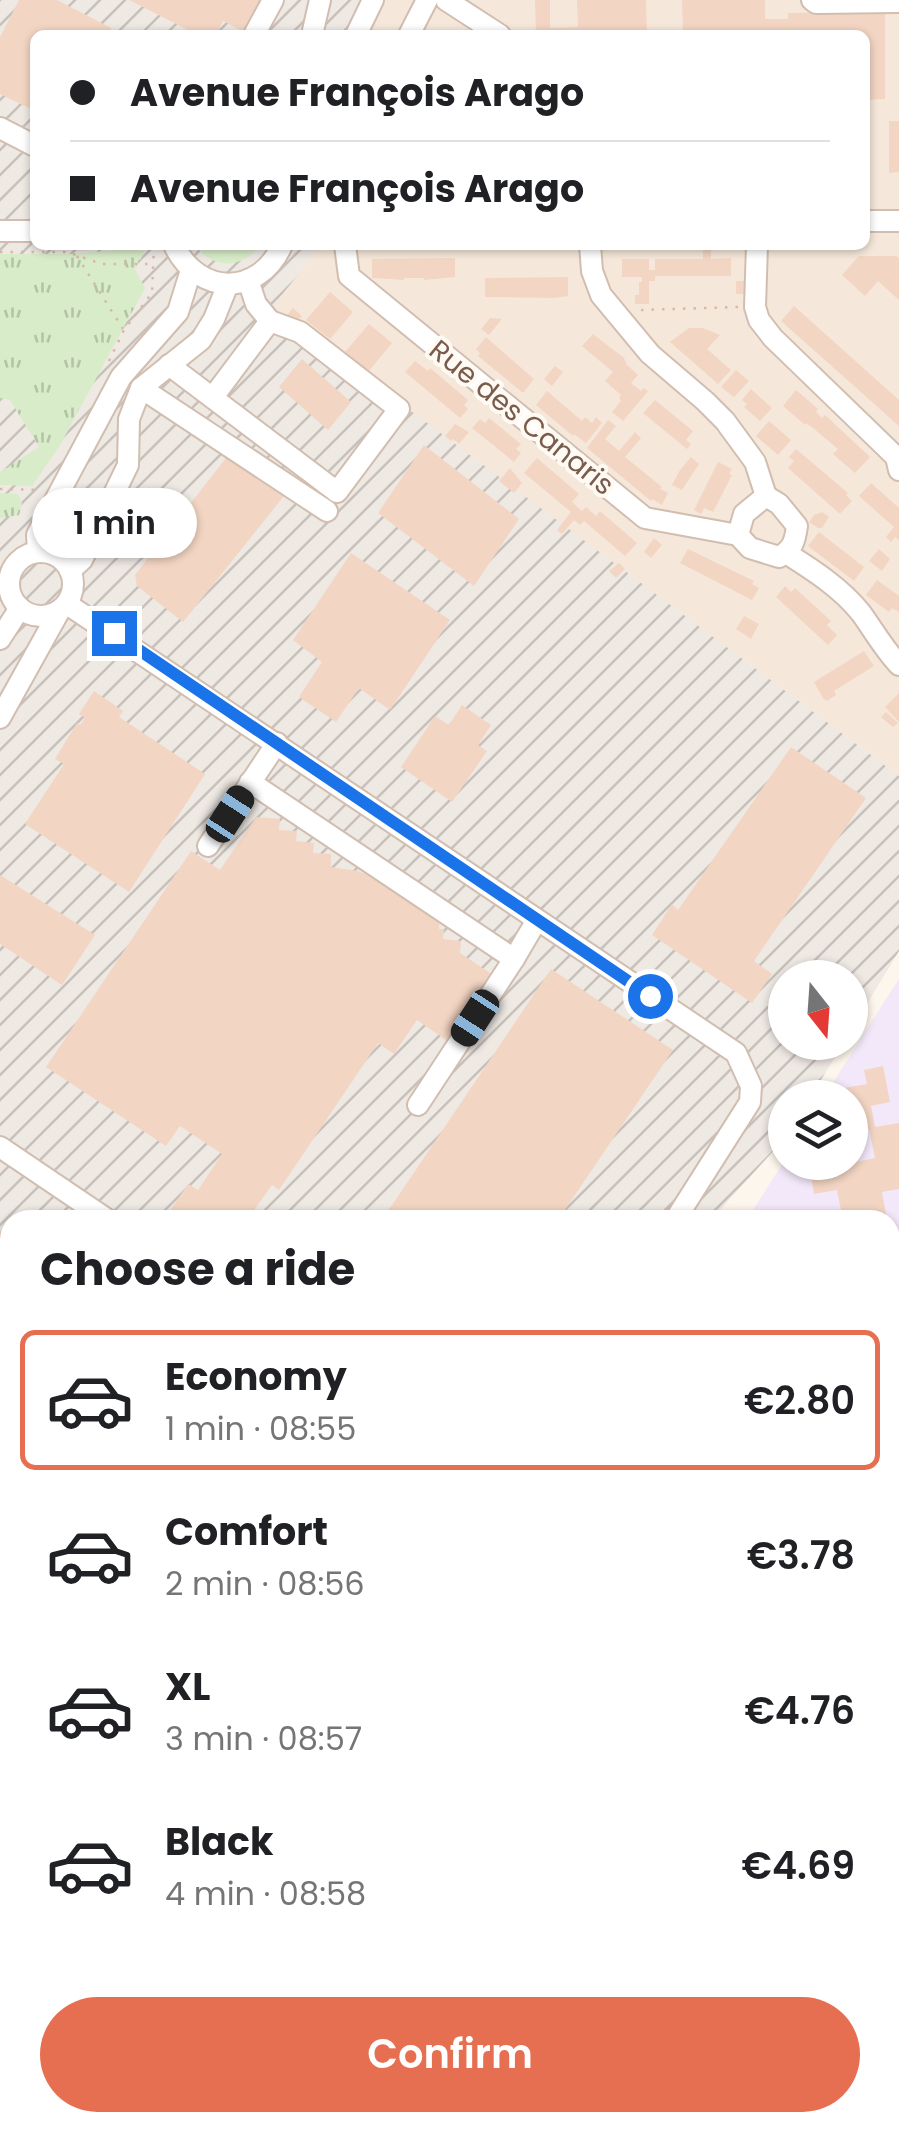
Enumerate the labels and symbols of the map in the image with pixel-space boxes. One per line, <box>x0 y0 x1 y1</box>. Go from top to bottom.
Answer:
street label: Rue des Canaris <box>421 331 622 504</box>
callout: 1 min <box>32 488 196 558</box>
route end <box>92 611 137 656</box>
car <box>201 781 259 847</box>
north arrow <box>768 960 868 1060</box>
route start <box>628 974 673 1019</box>
car <box>446 985 504 1051</box>

